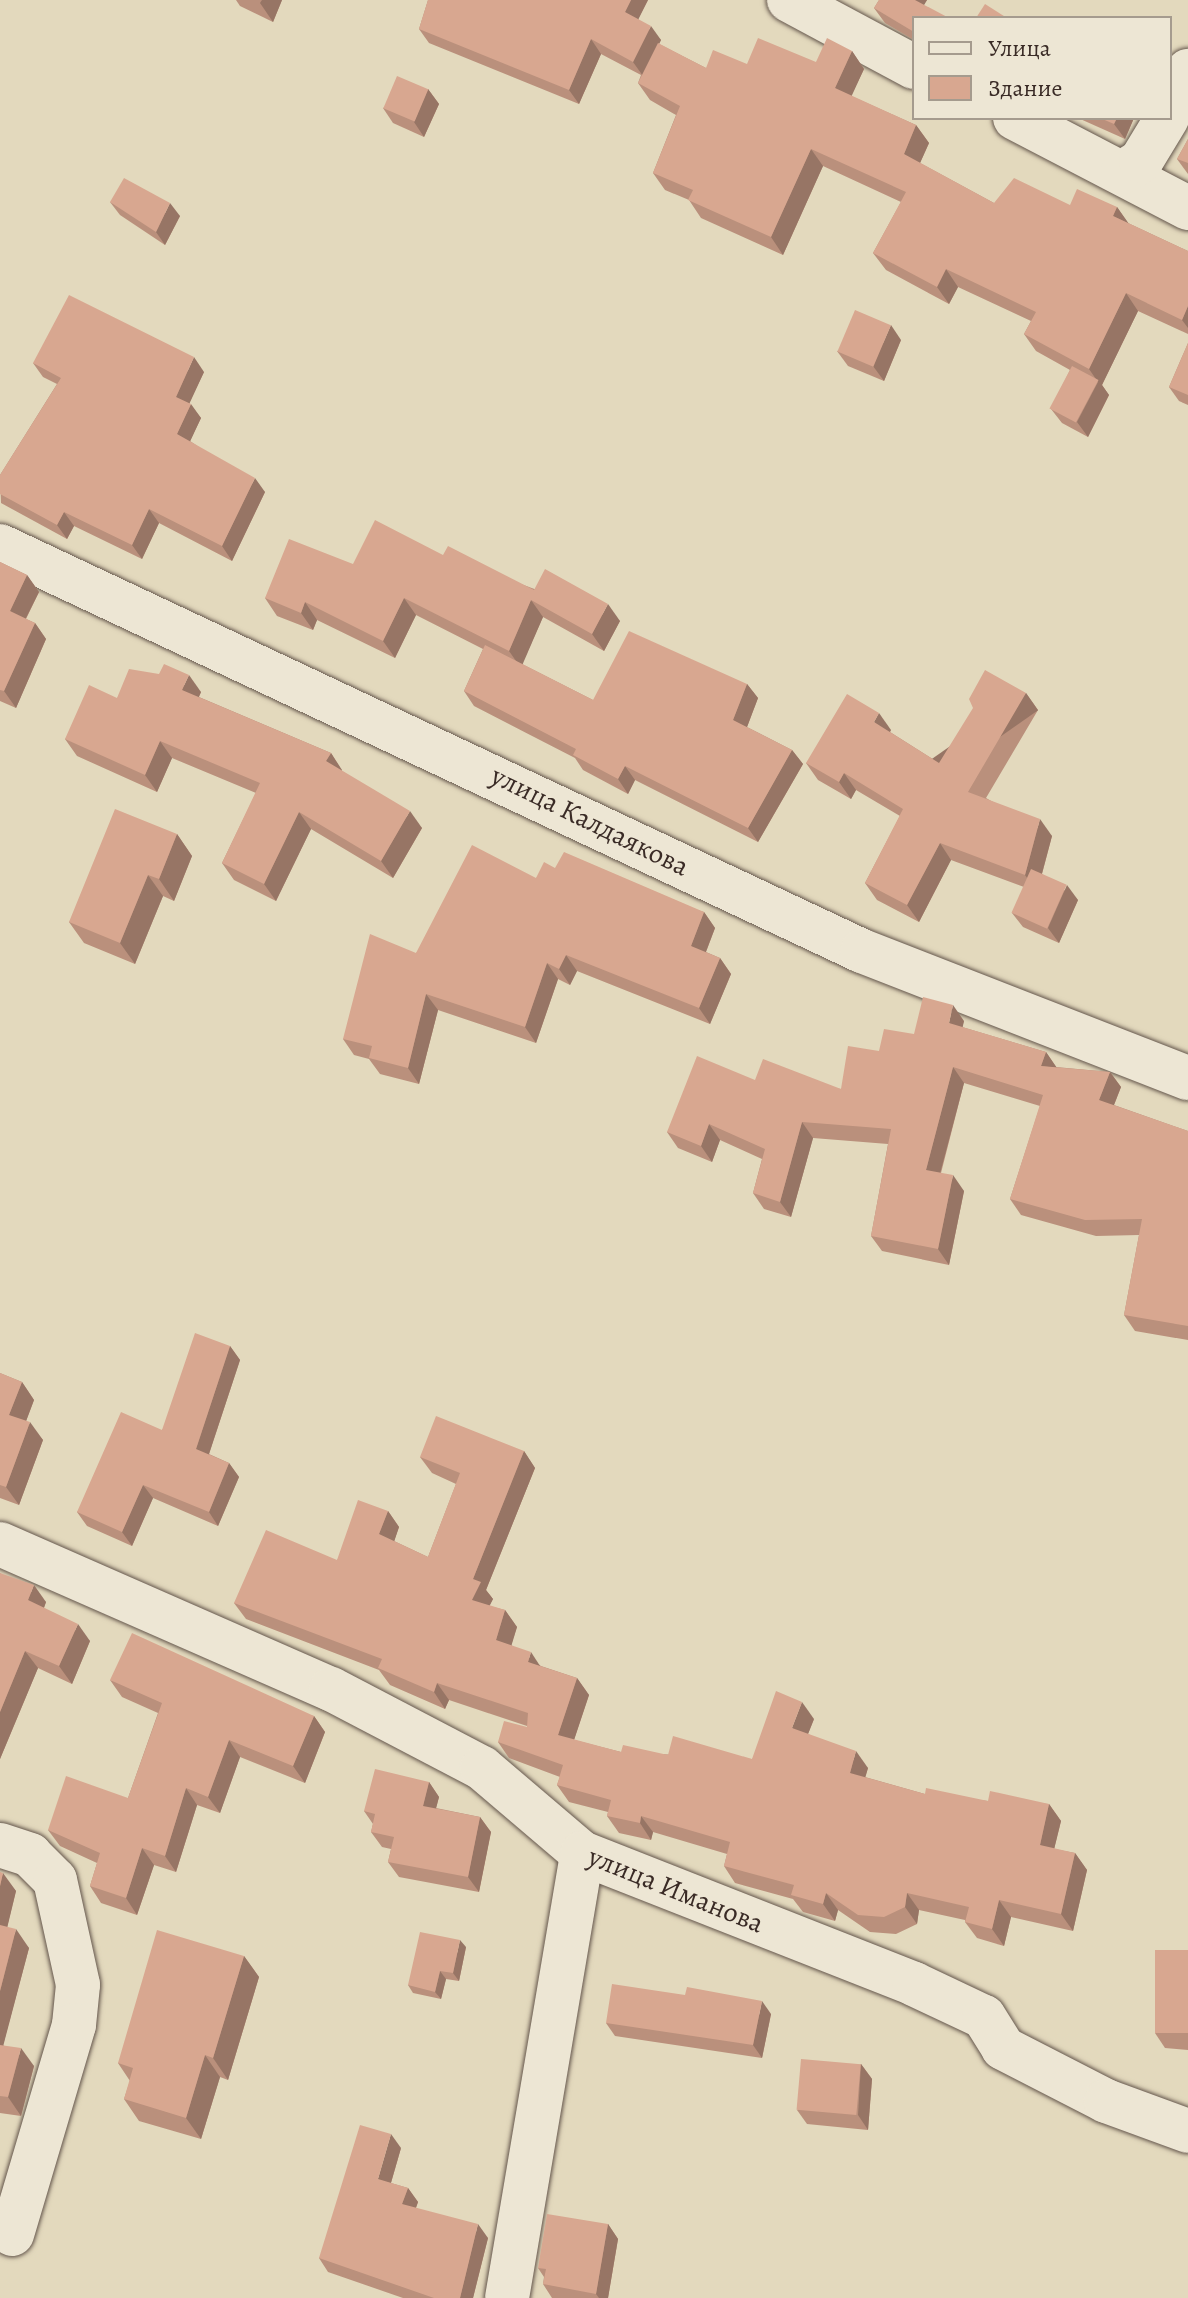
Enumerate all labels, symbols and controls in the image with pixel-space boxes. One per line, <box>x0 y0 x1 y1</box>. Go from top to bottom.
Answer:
legend <box>912 16 1172 120</box>
text: Улица <box>988 32 1051 64</box>
text: Здание <box>988 72 1063 104</box>
street label: улица Калдаякова <box>486 759 694 883</box>
street label: улица Иманова <box>583 1840 769 1940</box>

